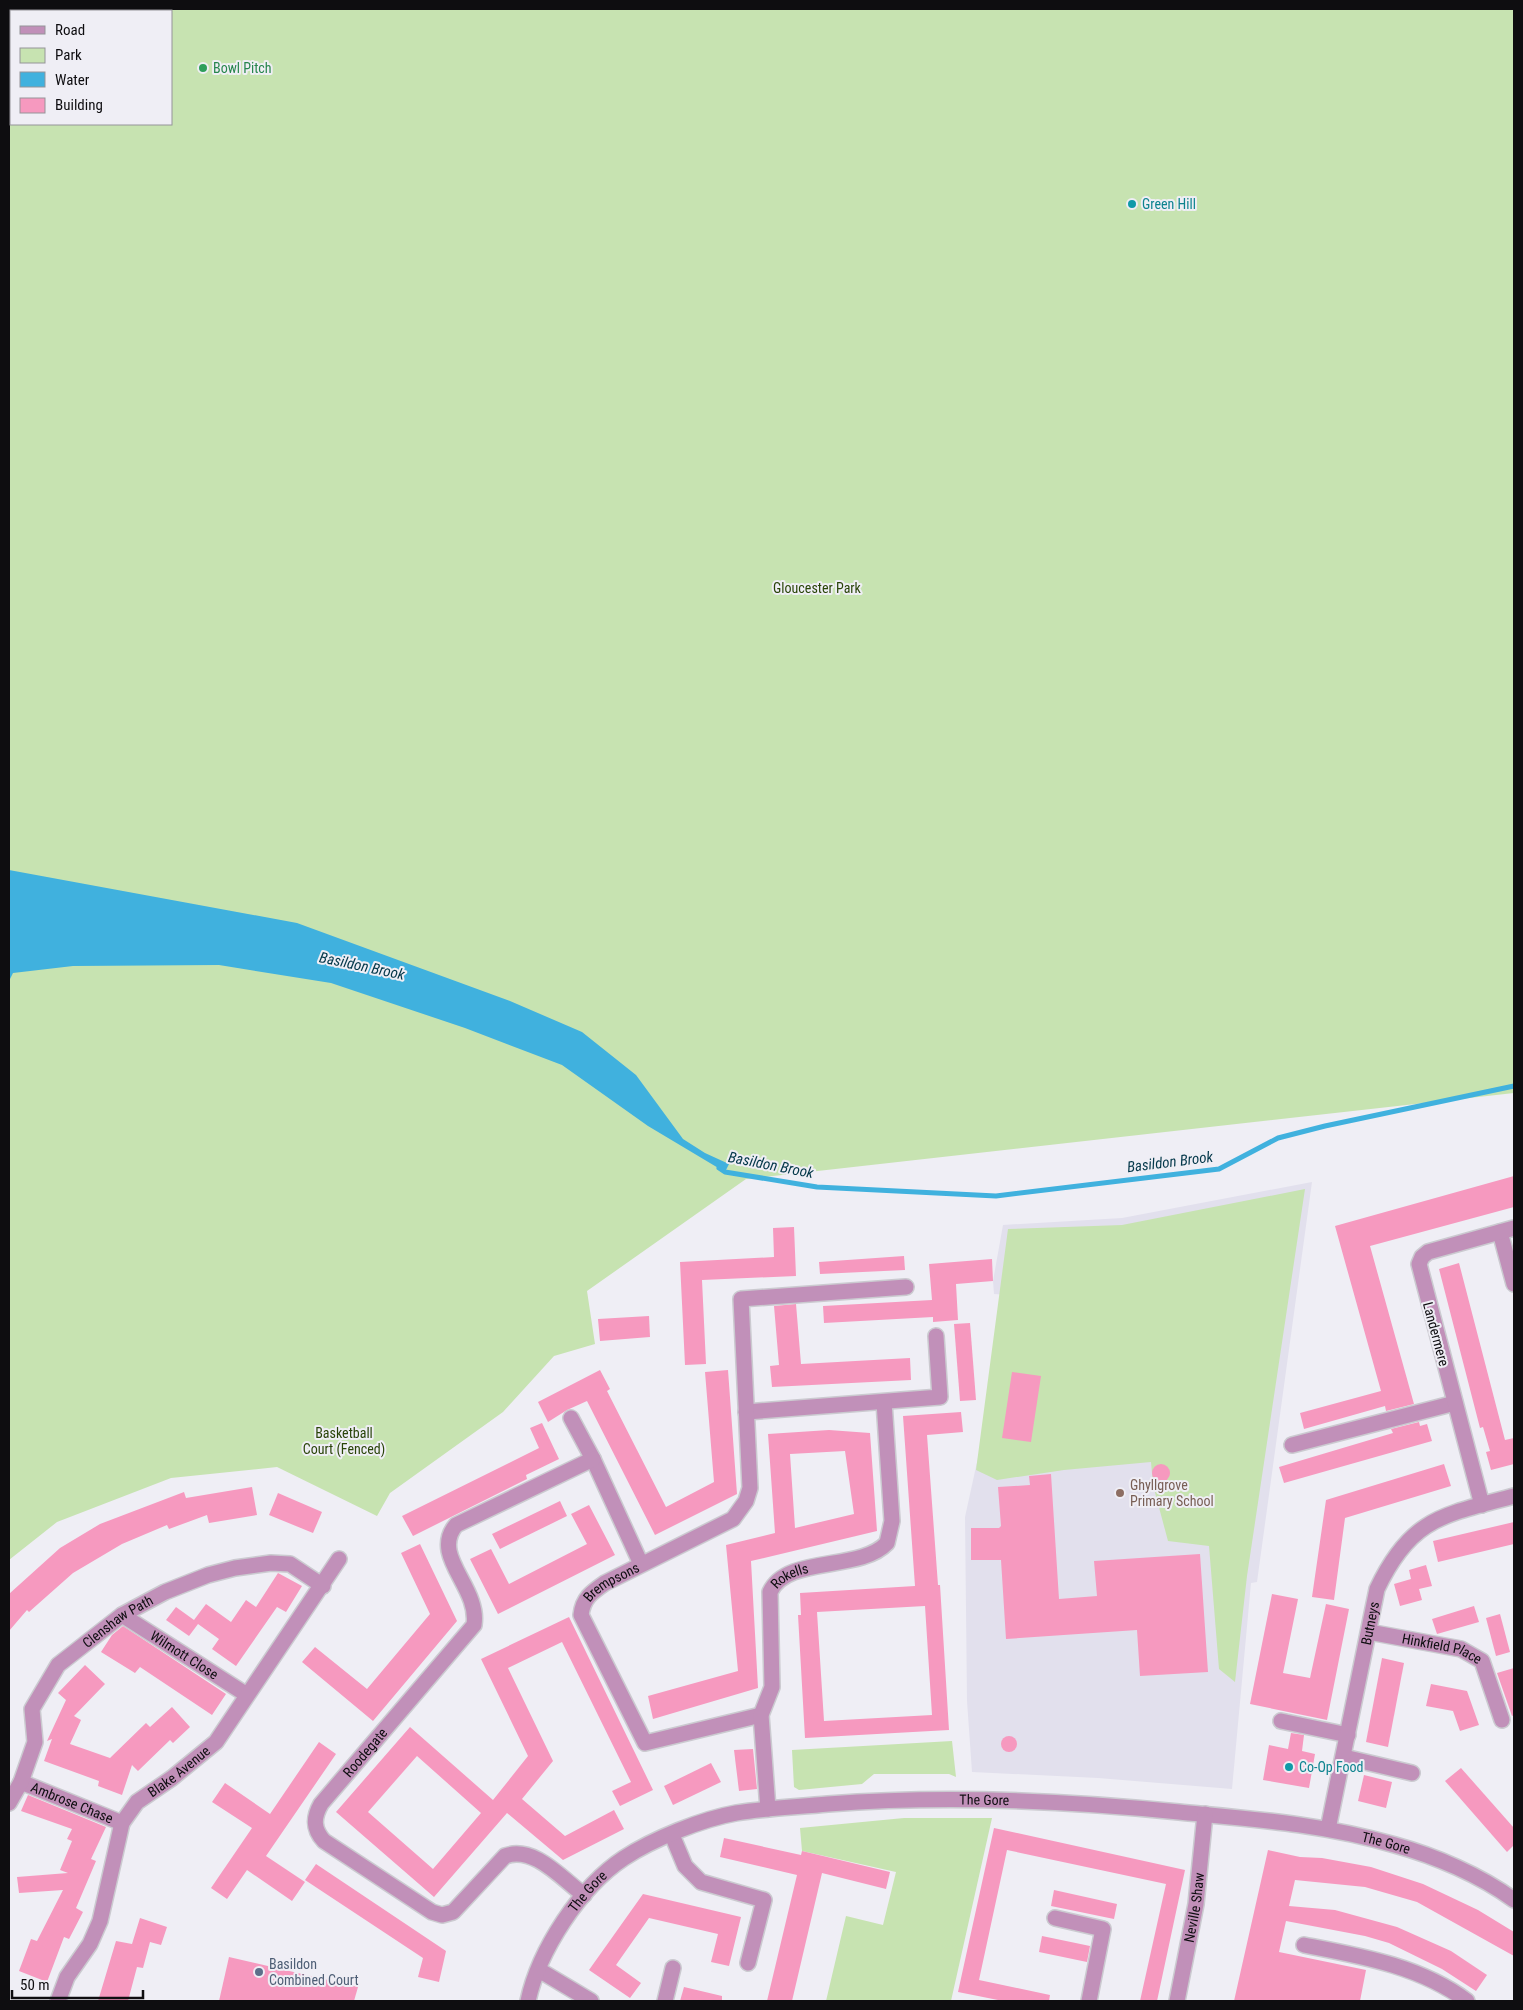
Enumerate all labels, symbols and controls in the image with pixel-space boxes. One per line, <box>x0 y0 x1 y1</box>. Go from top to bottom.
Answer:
legend <box>10 10 172 125</box>
text: Road <box>55 21 85 39</box>
text: Park <box>55 46 82 64</box>
place label: Bowl Pitch <box>213 60 272 76</box>
marker: Bowl Pitch <box>197 62 209 74</box>
text: Water <box>55 71 90 89</box>
text: Building <box>55 96 103 114</box>
place label: Green Hill <box>1142 196 1196 212</box>
marker: Green Hill <box>1126 198 1138 210</box>
park label: Gloucester Park <box>773 580 862 596</box>
water label: Basildon Brook <box>318 948 407 984</box>
water label: Basildon Brook <box>727 1148 816 1182</box>
water label: Basildon Brook <box>1126 1148 1215 1176</box>
street label: Landermere <box>1420 1300 1452 1368</box>
park label: Basketball Court (Fenced) <box>303 1425 385 1458</box>
place label: Ghyllgrove Primary School <box>1130 1477 1214 1509</box>
marker: Ghyllgrove Primary School <box>1114 1487 1126 1499</box>
street label: Brempsons <box>580 1559 642 1605</box>
street label: Rokells <box>767 1560 810 1592</box>
street label: Clenshaw Path <box>79 1592 156 1651</box>
street label: Butneys <box>1358 1600 1382 1646</box>
street label: Wilmott Close <box>147 1627 222 1683</box>
street label: Hinkfield Place <box>1401 1630 1485 1667</box>
street label: Roodegate <box>340 1724 391 1780</box>
street label: Blake Avenue <box>145 1742 213 1800</box>
place label: Co-Op Food <box>1299 1759 1364 1775</box>
marker: Co-Op Food <box>1283 1761 1295 1773</box>
street label: Ambrose Chase <box>29 1779 116 1827</box>
street label: The Gore <box>959 1791 1010 1808</box>
street label: The Gore <box>1360 1829 1413 1857</box>
street label: The Gore <box>565 1867 610 1915</box>
street label: Neville Shaw <box>1181 1872 1207 1944</box>
place label: Basildon Combined Court <box>269 1956 359 1988</box>
marker: Basildon Combined Court <box>253 1966 265 1978</box>
scale bar <box>12 1968 144 2000</box>
text: 50 m <box>20 1976 50 1994</box>

